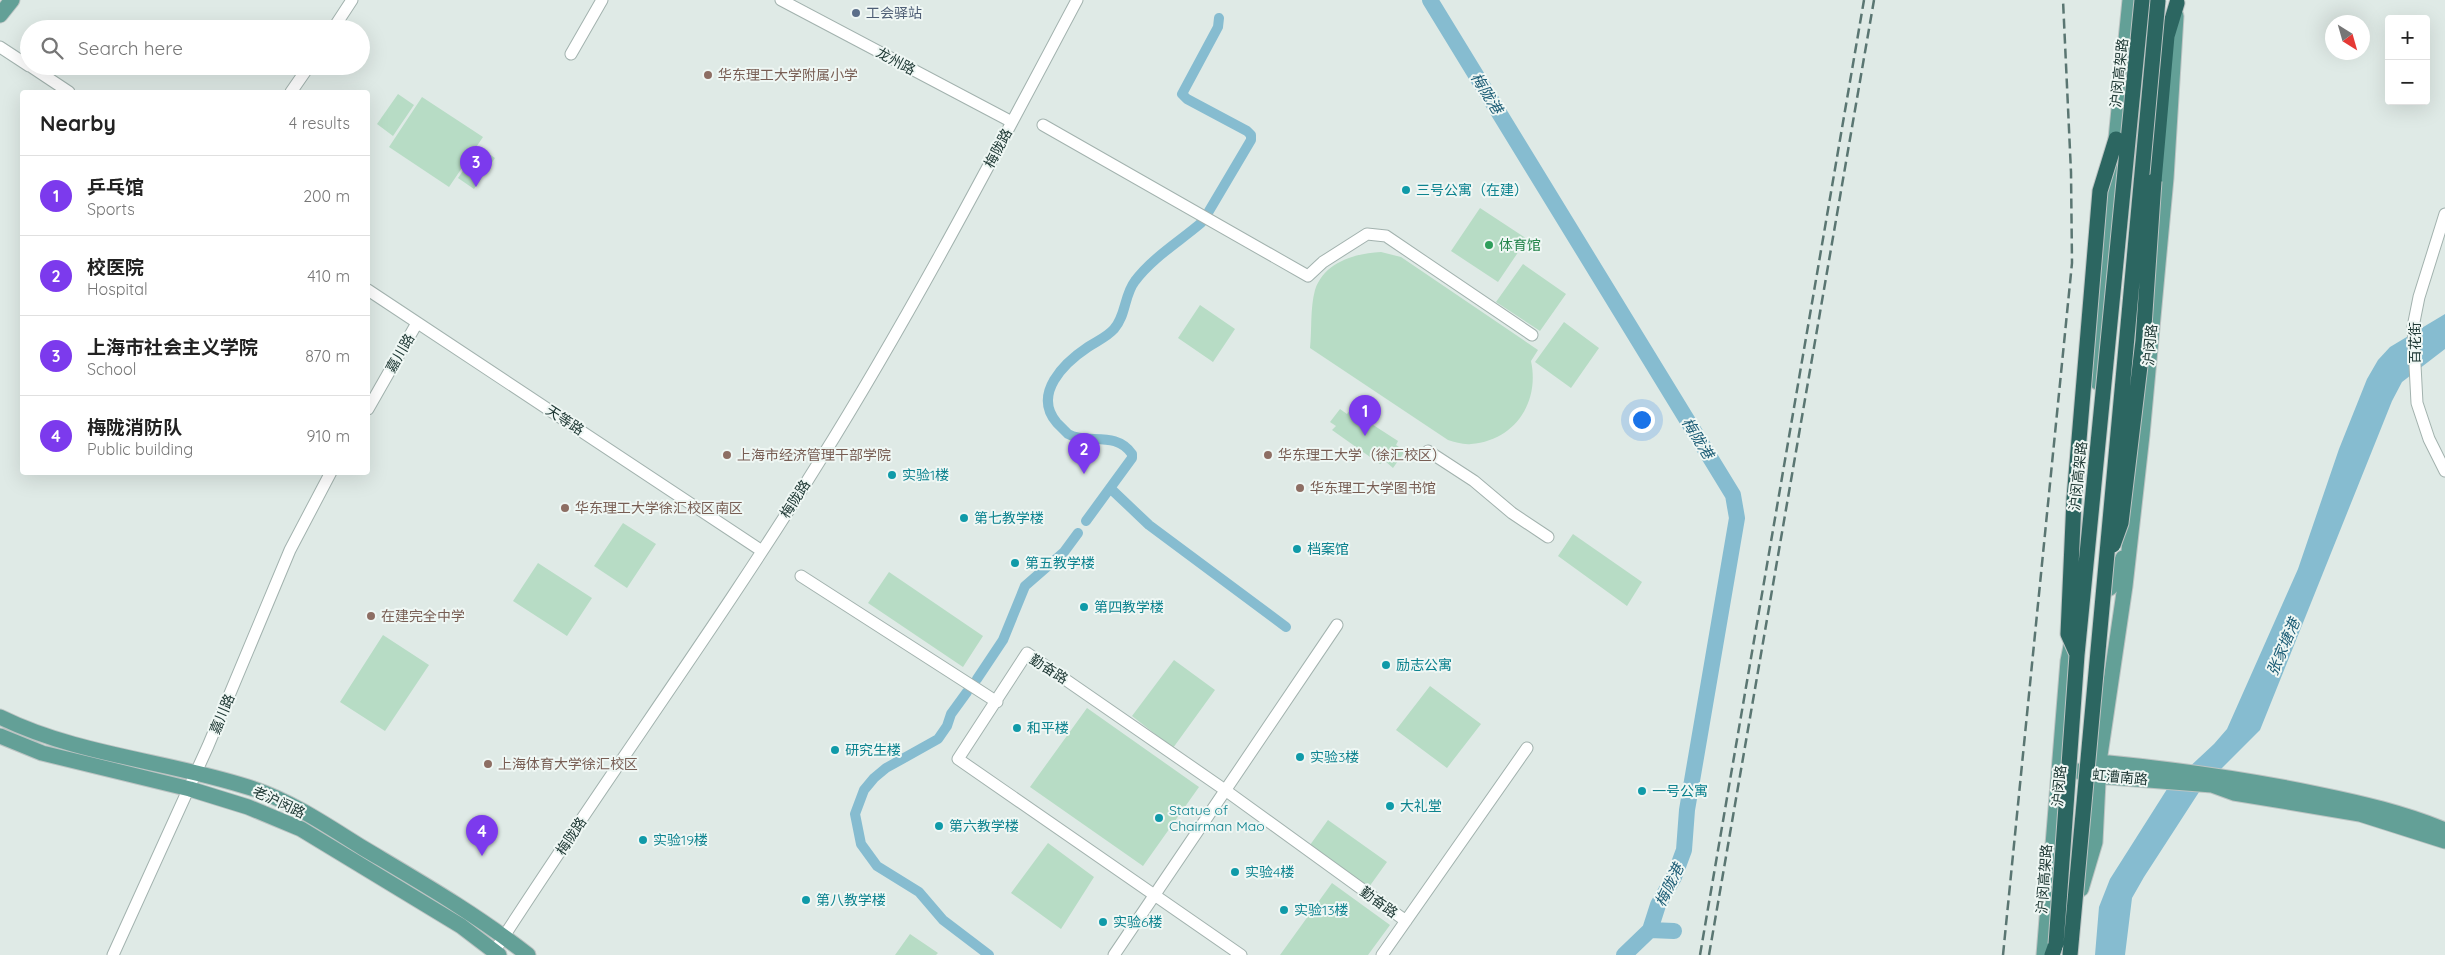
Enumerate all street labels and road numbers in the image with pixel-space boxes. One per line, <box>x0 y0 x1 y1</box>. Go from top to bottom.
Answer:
street label: 沪闵高架路 <box>2106 37 2132 109</box>
street label: 龙州路 <box>873 43 919 79</box>
street label: 梅陇路 <box>980 125 1016 171</box>
street label: 百花街 <box>2406 322 2424 364</box>
street label: 沪闵路 <box>2139 323 2161 367</box>
street label: 嘉川路 <box>382 330 418 376</box>
street label: 天等路 <box>542 401 588 439</box>
street label: 沪闵高架路 <box>2065 440 2091 512</box>
street label: 梅陇路 <box>776 476 814 522</box>
street label: 勤奋路 <box>1026 650 1072 688</box>
street label: 嘉川路 <box>206 691 238 737</box>
street label: 沪闵路 <box>2048 764 2070 808</box>
street label: 虹漕南路 <box>2091 766 2149 788</box>
street label: 老沪闵路 <box>250 782 308 822</box>
street label: 梅陇路 <box>552 814 590 858</box>
street label: 沪闵高架路 <box>2033 843 2055 915</box>
street label: 勤奋路 <box>1357 882 1401 922</box>

